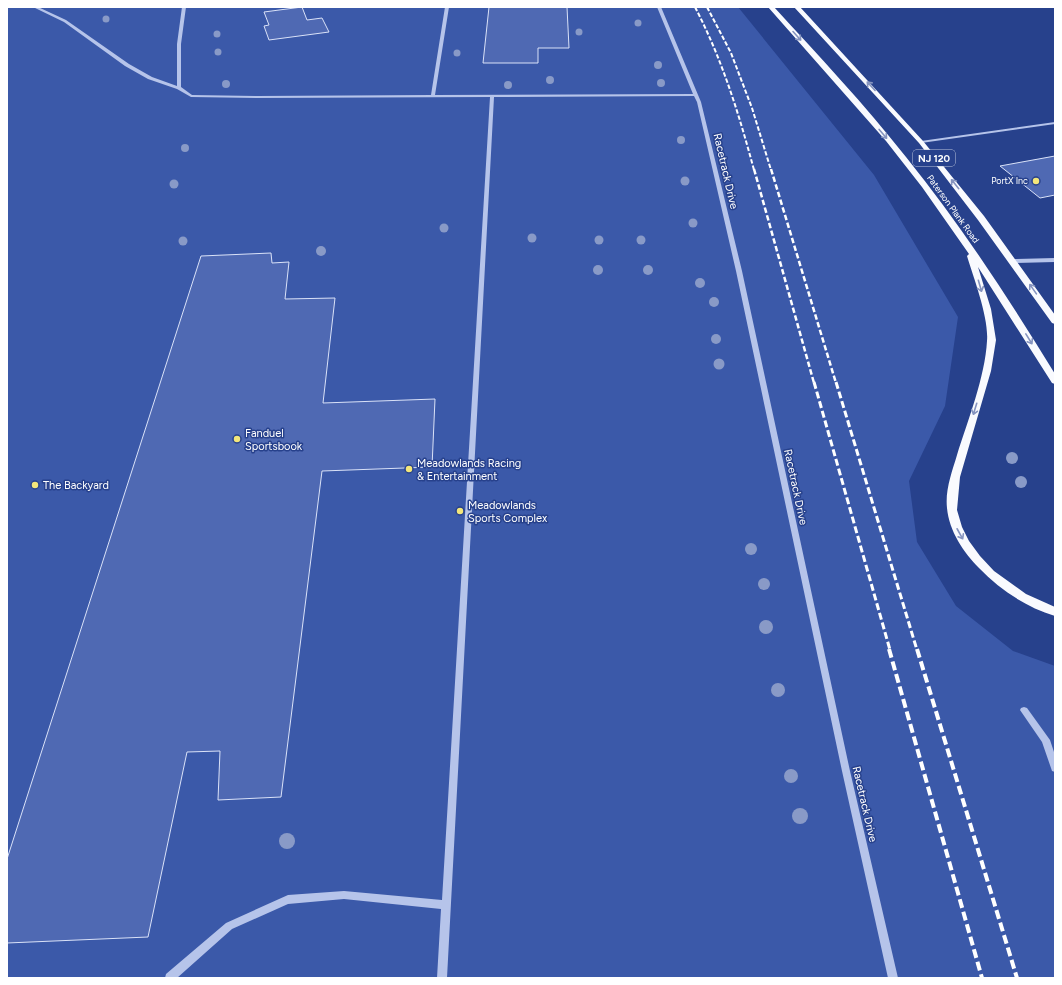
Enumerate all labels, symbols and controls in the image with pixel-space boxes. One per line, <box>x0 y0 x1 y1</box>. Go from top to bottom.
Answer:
one-way arrow <box>792 31 802 41</box>
one-way arrow <box>866 81 875 91</box>
one-way arrow <box>878 128 887 139</box>
street label: Racetrack Drive <box>710 132 741 210</box>
road number: NJ 120 <box>913 150 955 166</box>
street label: Paterson Plank Road <box>925 172 982 245</box>
place label: PortX Inc <box>991 175 1028 186</box>
marker: PortX Inc <box>1031 176 1041 186</box>
one-way arrow <box>951 179 960 190</box>
one-way arrow <box>977 279 984 292</box>
one-way arrow <box>1029 283 1037 294</box>
one-way arrow <box>1026 333 1034 345</box>
one-way arrow <box>971 402 978 415</box>
place label: Fanduel Sportsbook <box>245 427 303 453</box>
marker: Fanduel Sportsbook <box>232 434 242 444</box>
street label: Racetrack Drive <box>781 448 810 526</box>
place label: Meadowlands Racing & Entertainment <box>417 457 521 483</box>
marker: Meadowlands Racing & Entertainment <box>404 464 414 474</box>
place label: The Backyard <box>43 479 109 492</box>
marker: The Backyard <box>30 480 40 490</box>
place label: Meadowlands Sports Complex <box>468 499 548 525</box>
marker: Meadowlands Sports Complex <box>455 506 465 516</box>
one-way arrow <box>956 528 964 540</box>
street label: Racetrack Drive <box>849 765 880 843</box>

